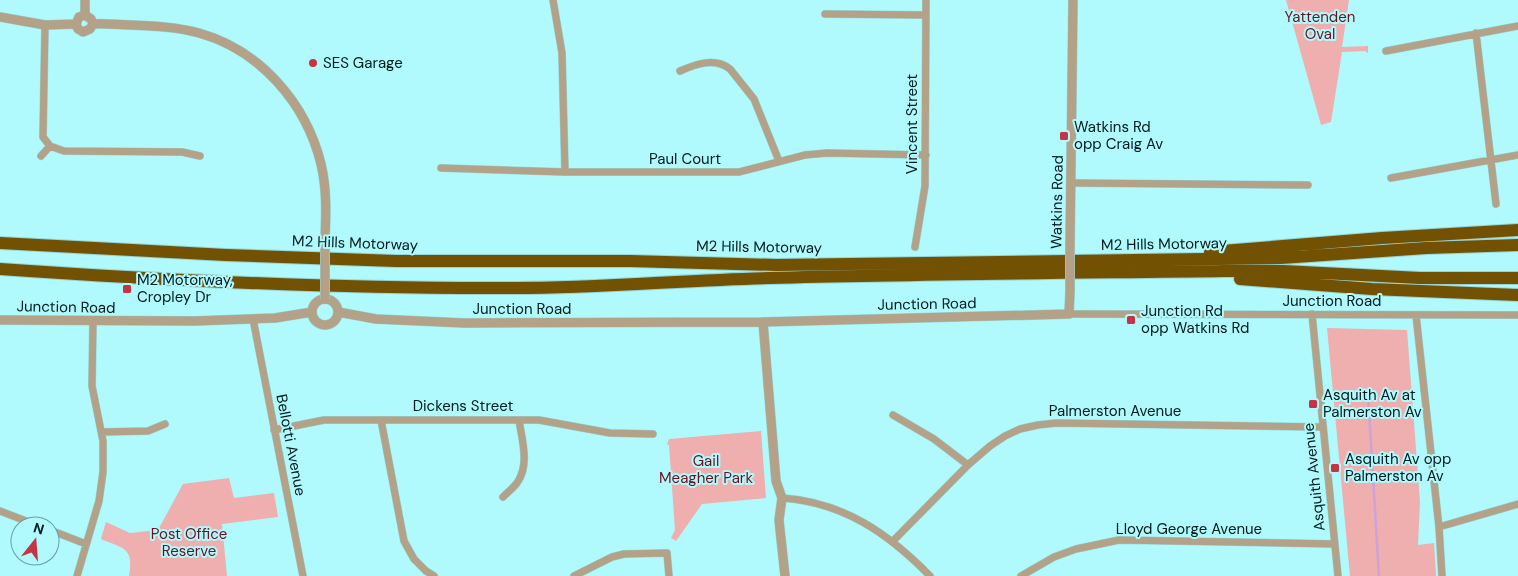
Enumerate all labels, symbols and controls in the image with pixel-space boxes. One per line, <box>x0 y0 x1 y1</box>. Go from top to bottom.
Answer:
park label: Yattenden Oval <box>1285 7 1355 44</box>
place label: SES Garage <box>323 53 403 73</box>
marker: SES Garage <box>307 57 319 69</box>
street label: Vincent Street <box>902 74 922 174</box>
place label: Watkins Rd opp Craig Av <box>1074 117 1163 154</box>
marker: Watkins Rd opp Craig Av <box>1058 130 1070 142</box>
street label: Paul Court <box>649 149 721 169</box>
street label: Watkins Road <box>1046 155 1068 249</box>
street label: M2 Hills Motorway <box>292 231 419 255</box>
street label: M2 Hills Motorway <box>1101 233 1228 255</box>
street label: M2 Hills Motorway <box>696 236 823 258</box>
place label: M2 Motorway, Cropley Dr <box>137 270 233 307</box>
marker: M2 Motorway, Cropley Dr <box>121 283 133 295</box>
street label: Junction Road <box>1283 291 1382 311</box>
street label: Junction Road <box>877 293 977 315</box>
street label: Junction Road <box>16 296 116 318</box>
street label: Junction Road <box>473 299 572 319</box>
place label: Junction Rd opp Watkins Rd <box>1141 301 1249 338</box>
marker: Junction Rd opp Watkins Rd <box>1125 314 1137 326</box>
place label: Asquith Av at Palmerston Av <box>1323 385 1422 422</box>
street label: Bellotti Avenue <box>271 392 311 498</box>
street label: Dickens Street <box>413 396 513 416</box>
marker: Asquith Av at Palmerston Av <box>1307 398 1319 410</box>
street label: Palmerston Avenue <box>1049 401 1181 421</box>
street label: Asquith Avenue <box>1298 422 1330 532</box>
place label: Asquith Av opp Palmerston Av <box>1345 449 1451 486</box>
park label: Gail Meagher Park <box>659 451 753 488</box>
marker: Asquith Av opp Palmerston Av <box>1329 462 1341 474</box>
north arrow <box>10 516 60 566</box>
text: N <box>31 518 46 539</box>
street label: Lloyd George Avenue <box>1116 519 1262 539</box>
park label: Post Office Reserve <box>151 524 227 561</box>

